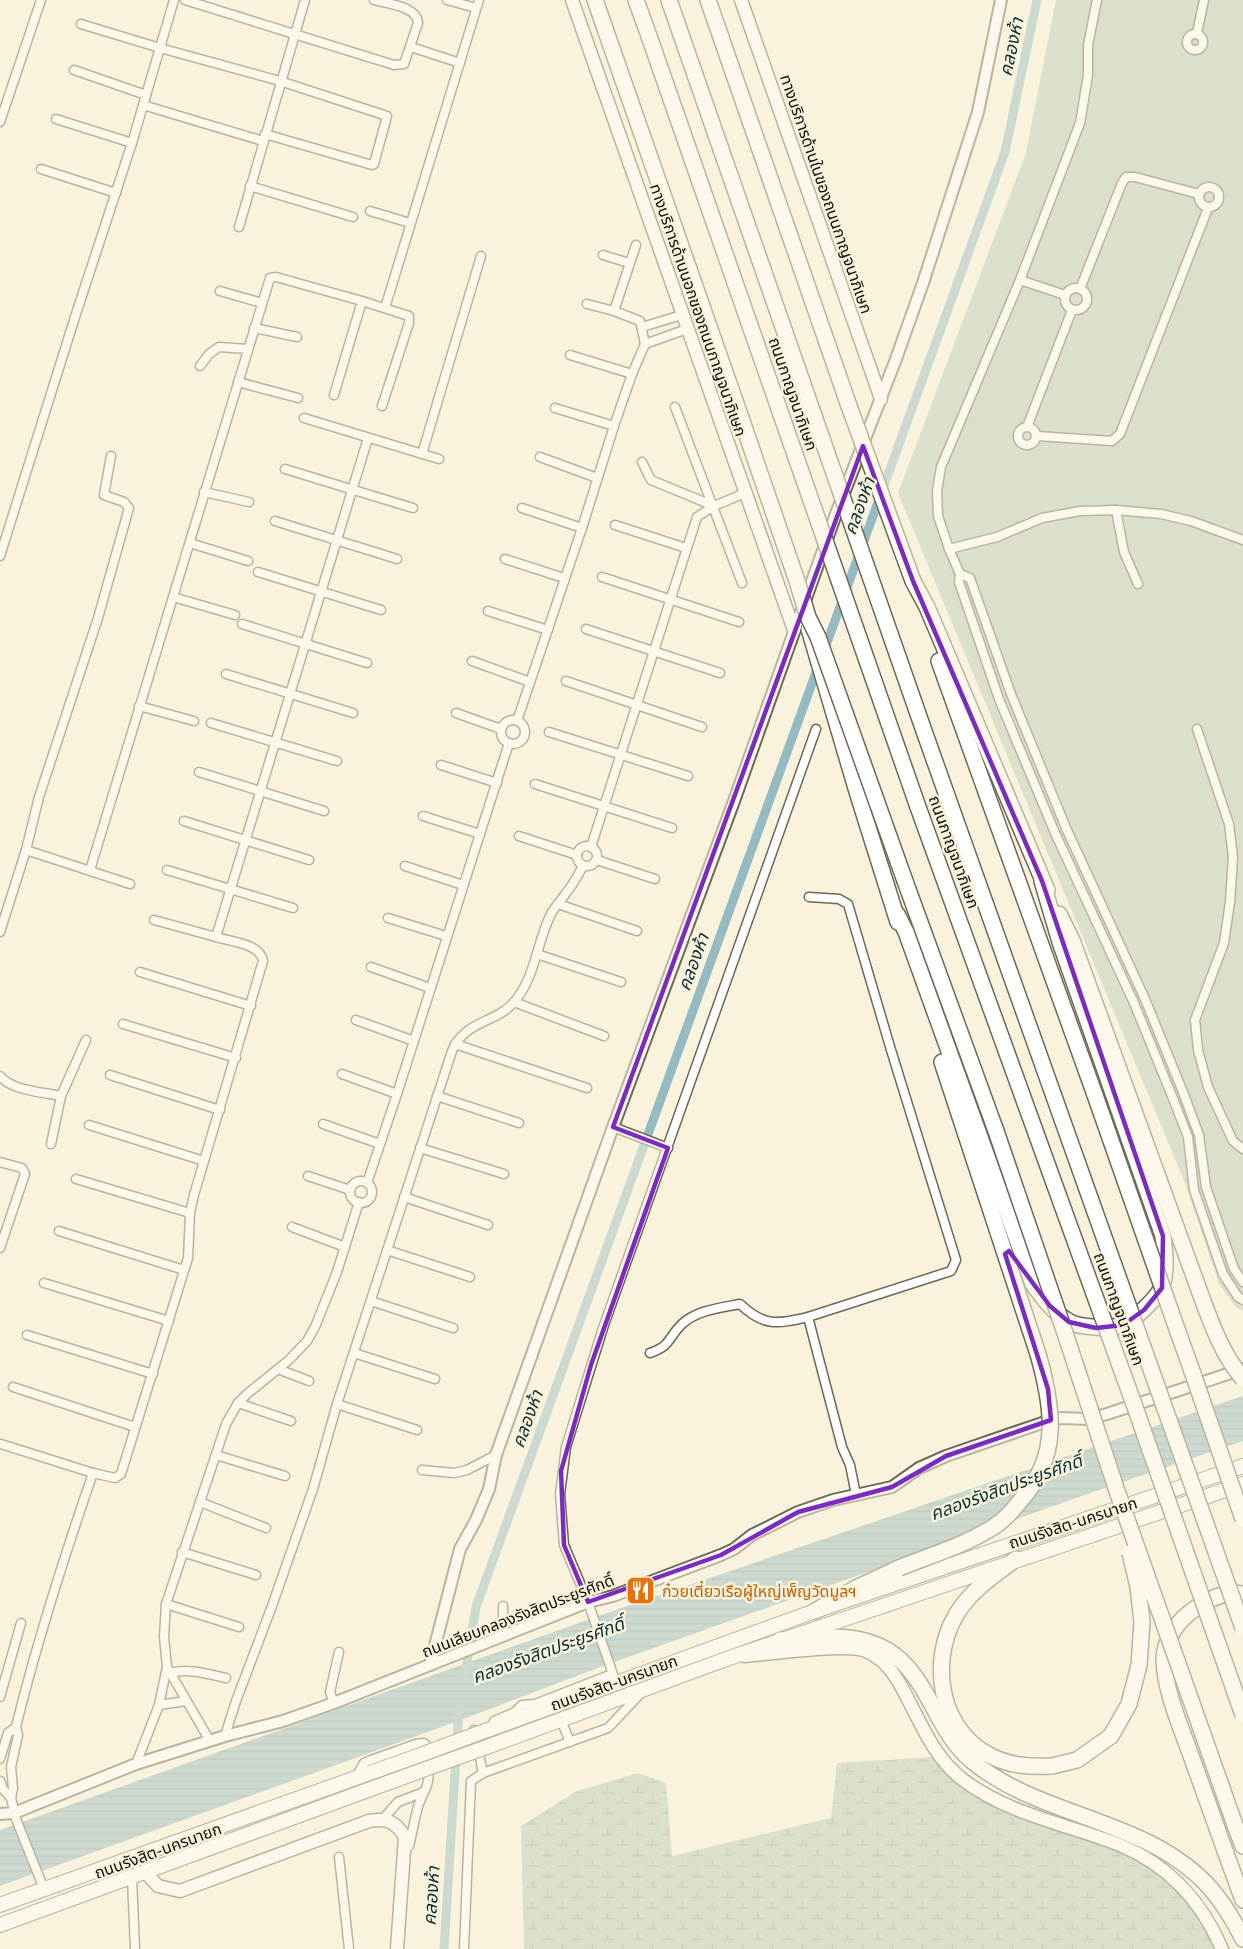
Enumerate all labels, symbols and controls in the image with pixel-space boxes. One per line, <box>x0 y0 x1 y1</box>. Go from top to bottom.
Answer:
water label: คลองห้า <box>995 15 1028 78</box>
street label: ทางบริการด้านในของถนนกาญจนาภิเษก <box>776 72 876 316</box>
street label: ทางบริการด้านนอกของถนนกาญจนาภิเษก <box>646 181 750 439</box>
street label: ถนนกาญจนาภิเษก <box>765 335 821 453</box>
water label: คลองห้า <box>839 474 879 537</box>
street label: ถนนกาญจนาภิเษก <box>925 793 983 911</box>
water label: คลองห้า <box>673 930 713 993</box>
street label: ถนนกาญจนาภิเษก <box>1090 1250 1148 1368</box>
water label: คลองห้า <box>507 1387 547 1450</box>
water label: คลองรังสิตประยูรศักดิ์ <box>927 1448 1090 1525</box>
street label: ถนนรังสิต-นครนายก <box>1006 1493 1140 1553</box>
street label: ถนนเลียบคลองรังสิตประยูรศักดิ์ <box>419 1570 617 1662</box>
restaurant icon: ก๋วยเตี๋ยวเรือผู้ใหญ่เพ็ญวัดมูลฯ <box>625 1575 657 1607</box>
place label: ก๋วยเตี๋ยวเรือผู้ใหญ่เพ็ญวัดมูลฯ <box>662 1580 857 1601</box>
water label: คลองรังสิตประยูรศักดิ์ <box>469 1612 627 1688</box>
street label: ถนนรังสิต-นครนายก <box>548 1651 680 1715</box>
street label: ถนนรังสิต-นครนายก <box>92 1819 224 1883</box>
water label: คลองห้า <box>418 1865 444 1926</box>

